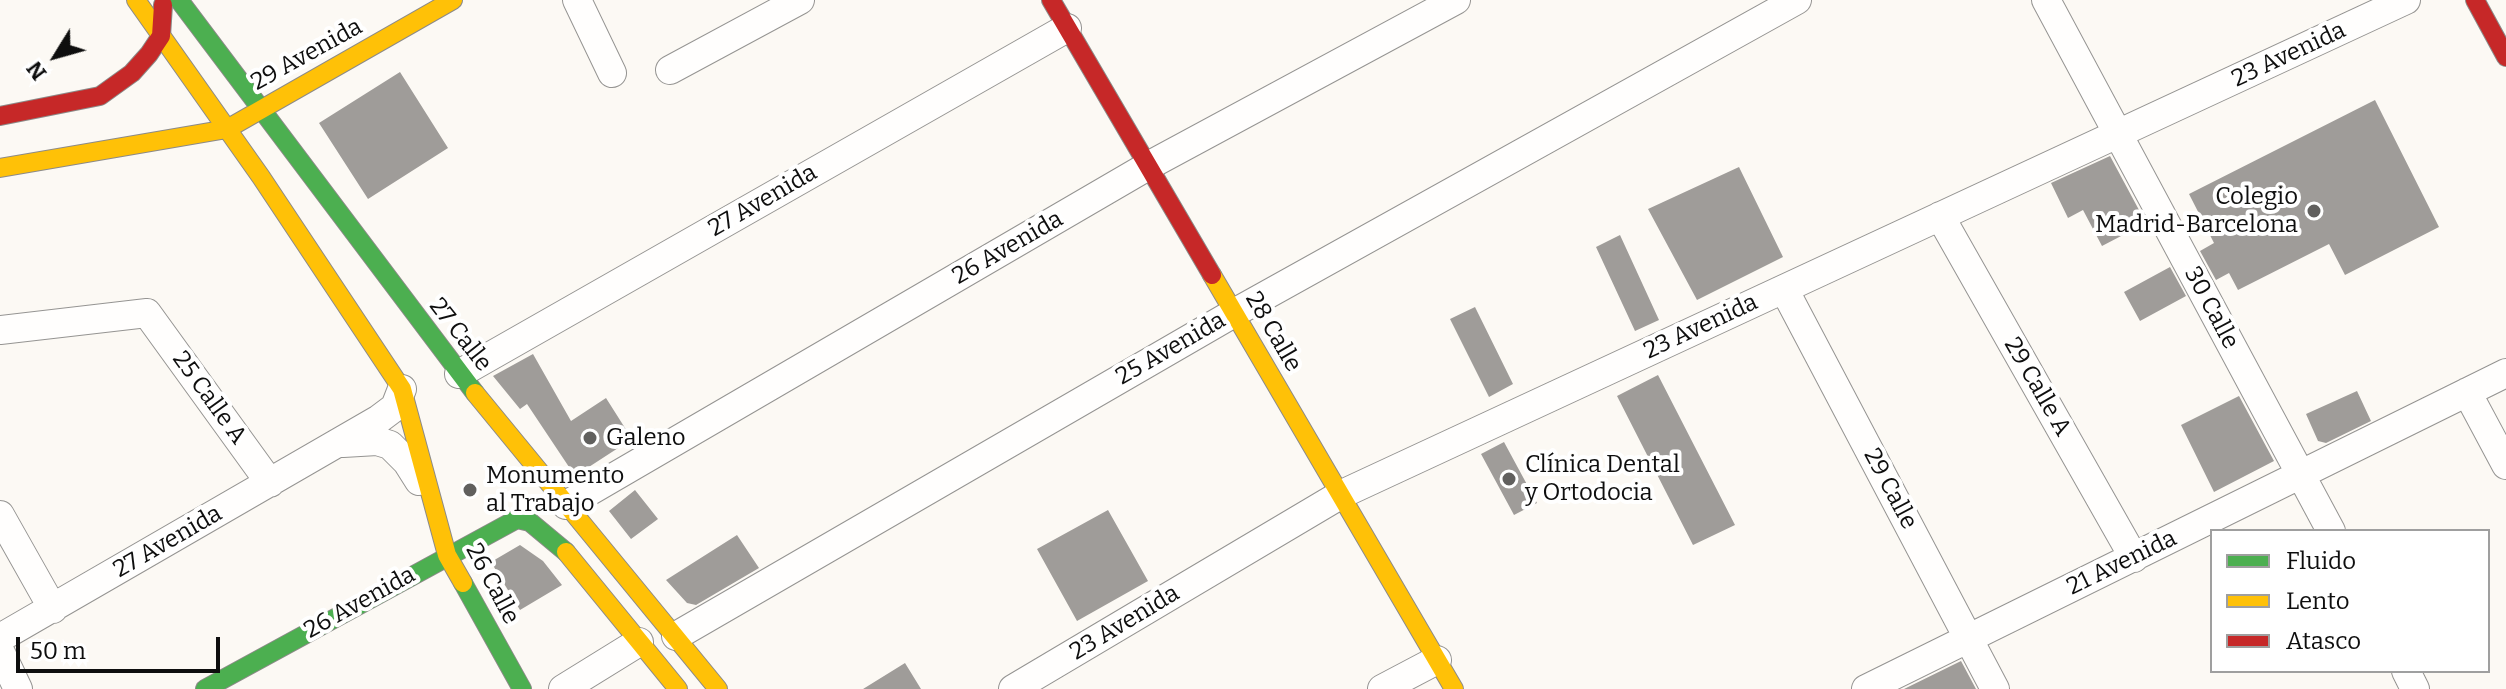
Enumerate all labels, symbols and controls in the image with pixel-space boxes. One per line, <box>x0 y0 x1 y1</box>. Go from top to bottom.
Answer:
street label: 29 Avenida <box>246 13 368 97</box>
north arrow <box>16 16 96 96</box>
street label: 23 Avenida <box>2228 16 2350 94</box>
text: N <box>21 56 52 86</box>
street label: 27 Avenida <box>704 158 822 244</box>
place label: Colegio Madrid-Barcelona <box>2095 183 2298 239</box>
marker: Colegio Madrid-Barcelona <box>2305 202 2323 220</box>
street label: 26 Avenida <box>948 205 1068 291</box>
street label: 30 Calle <box>2177 262 2245 354</box>
street label: 28 Calle <box>1239 287 1307 377</box>
street label: 23 Avenida <box>1640 288 1762 366</box>
street label: 27 Calle <box>423 293 497 377</box>
street label: 25 Avenida <box>1111 306 1231 392</box>
street label: 29 Calle A <box>1997 333 2077 441</box>
street label: 25 Calle A <box>166 346 252 450</box>
place label: Galeno <box>606 424 686 452</box>
marker: Galeno <box>581 429 599 447</box>
street label: 29 Calle <box>1857 444 1923 534</box>
place label: Clínica Dental y Ortodocia <box>1525 451 1680 507</box>
place label: Monumento al Trabajo <box>486 462 624 518</box>
marker: Clínica Dental y Ortodocia <box>1500 470 1518 488</box>
marker: Monumento al Trabajo <box>461 481 479 499</box>
street label: 27 Avenida <box>109 499 227 585</box>
street label: 21 Avenida <box>2063 524 2181 602</box>
legend <box>2210 529 2490 673</box>
street label: 26 Calle <box>459 539 525 629</box>
text: Fluido <box>2286 547 2356 575</box>
street label: 26 Avenida <box>299 561 421 645</box>
street label: 23 Avenida <box>1065 579 1185 667</box>
text: Lento <box>2286 587 2349 615</box>
scale bar <box>20 621 224 671</box>
text: Atasco <box>2286 627 2361 655</box>
text: 50 m <box>30 637 86 665</box>

